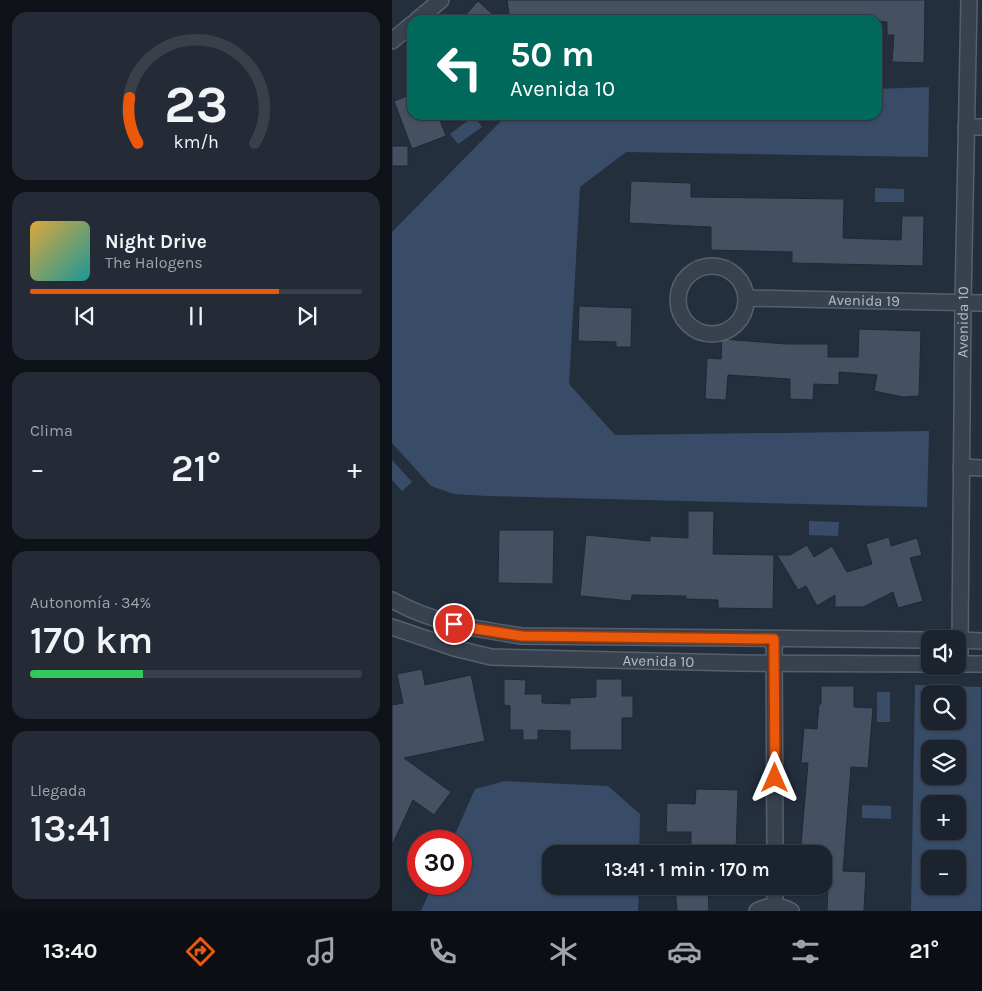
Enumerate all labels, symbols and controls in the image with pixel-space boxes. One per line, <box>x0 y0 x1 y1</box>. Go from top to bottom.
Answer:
text: 50 m <box>510 34 595 75</box>
icon: left <box>427 35 492 100</box>
text: 23 <box>164 74 228 135</box>
text: Avenida 10 <box>510 76 615 102</box>
text: km/h <box>173 132 219 153</box>
text: Night Drive <box>105 231 207 253</box>
text: The Halogens <box>105 253 203 272</box>
street label: Avenida 10 <box>954 286 972 358</box>
street label: Avenida 19 <box>828 291 900 310</box>
icon: previous <box>71 302 99 330</box>
icon: pause <box>182 302 210 330</box>
icon: next <box>293 302 321 330</box>
text: Clima <box>30 421 73 440</box>
text: 21° <box>171 446 221 491</box>
text: − <box>30 452 45 485</box>
text: + <box>347 452 362 485</box>
text: Autonomía · 34% <box>30 593 151 612</box>
pin <box>433 603 475 645</box>
icon: arrive <box>440 610 468 638</box>
text: 170 km <box>30 618 153 663</box>
map controls <box>921 630 966 895</box>
button: sound <box>921 630 966 675</box>
street label: Avenida 10 <box>622 651 695 671</box>
button: search <box>921 685 966 730</box>
button: layers <box>921 740 966 785</box>
position arrow <box>748 751 800 803</box>
text: Llegada <box>30 781 86 800</box>
button: + <box>921 795 966 840</box>
text: 13:41 <box>30 806 112 851</box>
speed limit sign: 30 <box>407 830 472 895</box>
button: − <box>921 850 966 895</box>
text: 13:41 · 1 min · 170 m <box>604 859 770 881</box>
icon: directions <box>183 934 218 969</box>
icon: music <box>304 934 339 969</box>
icon: phone <box>425 934 460 969</box>
icon: climate <box>546 934 581 969</box>
icon: car <box>667 934 702 969</box>
icon: filters <box>788 934 823 969</box>
text: 13:40 <box>43 938 97 964</box>
text: 21° <box>909 938 939 964</box>

